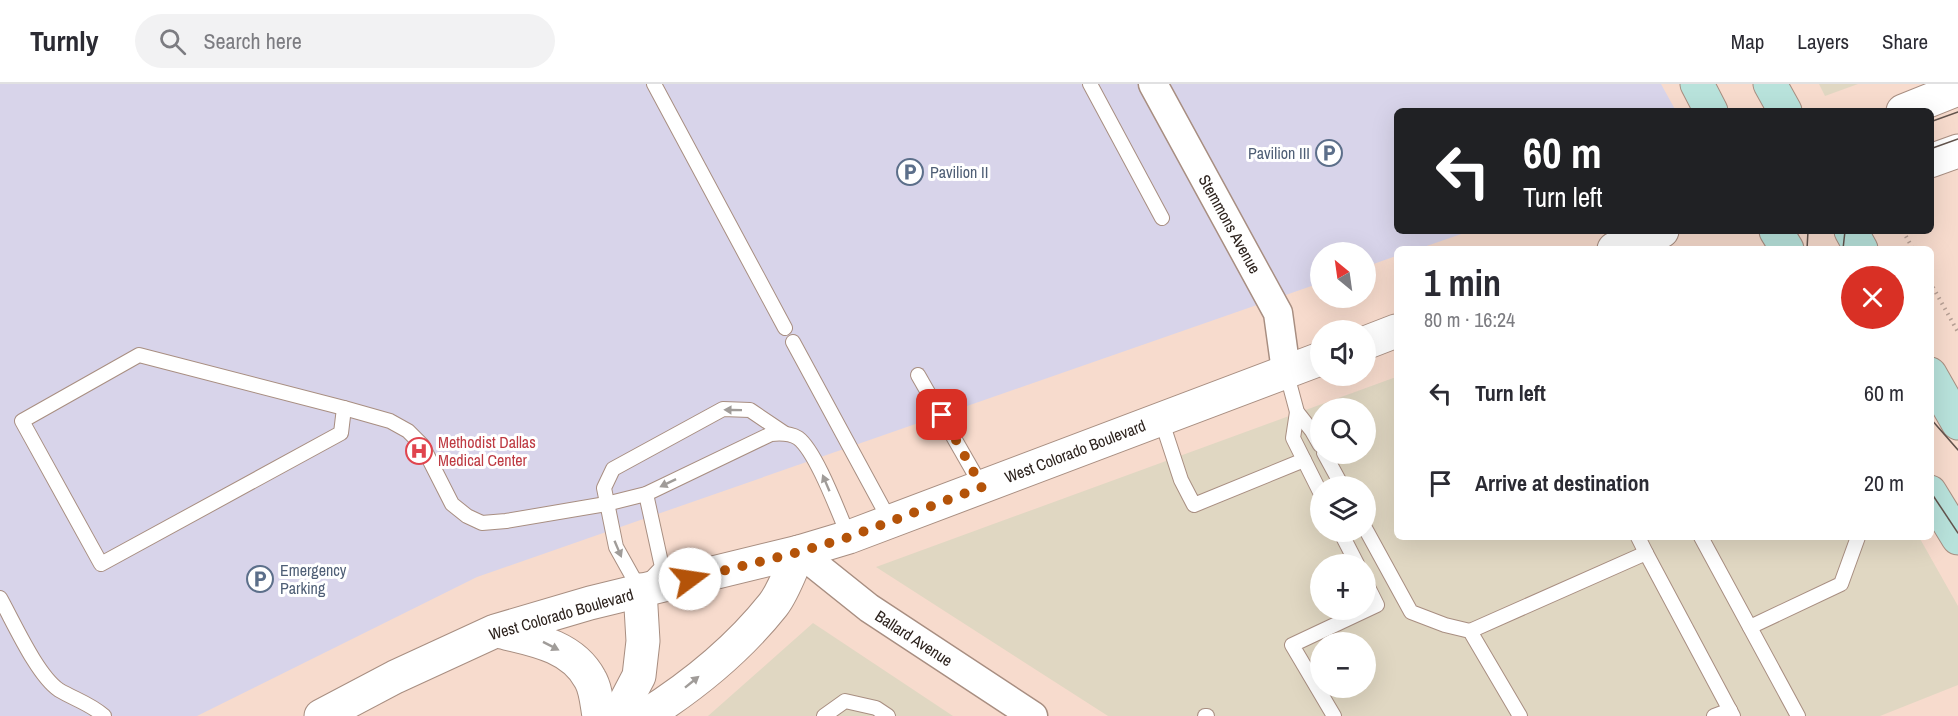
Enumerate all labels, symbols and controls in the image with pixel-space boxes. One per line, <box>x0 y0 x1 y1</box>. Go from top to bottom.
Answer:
search box <box>135 14 555 68</box>
text: Turnly <box>30 22 99 60</box>
icon: search <box>156 25 189 58</box>
text: Search here <box>204 26 302 56</box>
text: Map <box>1731 27 1764 56</box>
text: Layers <box>1797 27 1849 56</box>
text: Share <box>1882 27 1928 56</box>
text: 60 m <box>1523 125 1602 181</box>
icon: left <box>1424 132 1502 210</box>
parking icon: Pavilion III <box>1314 138 1344 168</box>
place label: Pavilion III <box>1248 142 1310 164</box>
parking icon: Pavilion II <box>895 157 925 187</box>
place label: Pavilion II <box>930 161 988 183</box>
street label: Stemmons Avenue <box>1194 171 1266 277</box>
text: Turn left <box>1523 179 1602 215</box>
north arrow <box>1310 242 1376 308</box>
map controls <box>1310 242 1376 698</box>
text: 1 min <box>1424 259 1501 307</box>
button: close <box>1841 266 1904 329</box>
text: 80 m · 16:24 <box>1424 306 1515 333</box>
button: sound <box>1310 320 1376 386</box>
icon: left <box>1424 377 1457 410</box>
text: Turn left <box>1475 378 1546 408</box>
text: 60 m <box>1864 378 1904 408</box>
pin <box>916 389 967 440</box>
icon: arrive <box>925 398 958 431</box>
button: search <box>1310 398 1376 464</box>
one-way arrow <box>724 405 743 414</box>
street label: West Colorado Boulevard <box>1001 414 1149 488</box>
place label: Methodist Dallas Medical Center <box>438 431 536 471</box>
hospital icon: Methodist Dallas Medical Center <box>404 436 434 466</box>
icon: arrive <box>1424 467 1457 500</box>
text: Arrive at destination <box>1475 468 1649 498</box>
text: 20 m <box>1864 468 1904 498</box>
one-way arrow <box>821 474 830 492</box>
button: layers <box>1310 476 1376 542</box>
one-way arrow <box>660 479 677 488</box>
one-way arrow <box>613 541 623 559</box>
position arrow <box>658 547 722 611</box>
button: + <box>1310 554 1376 620</box>
place label: Emergency Parking <box>280 559 347 599</box>
parking icon: Emergency Parking <box>245 564 275 594</box>
street label: West Colorado Boulevard <box>486 583 636 645</box>
street label: Ballard Avenue <box>871 605 957 671</box>
button: − <box>1310 632 1376 698</box>
one-way arrow <box>542 641 560 651</box>
one-way arrow <box>684 675 700 688</box>

